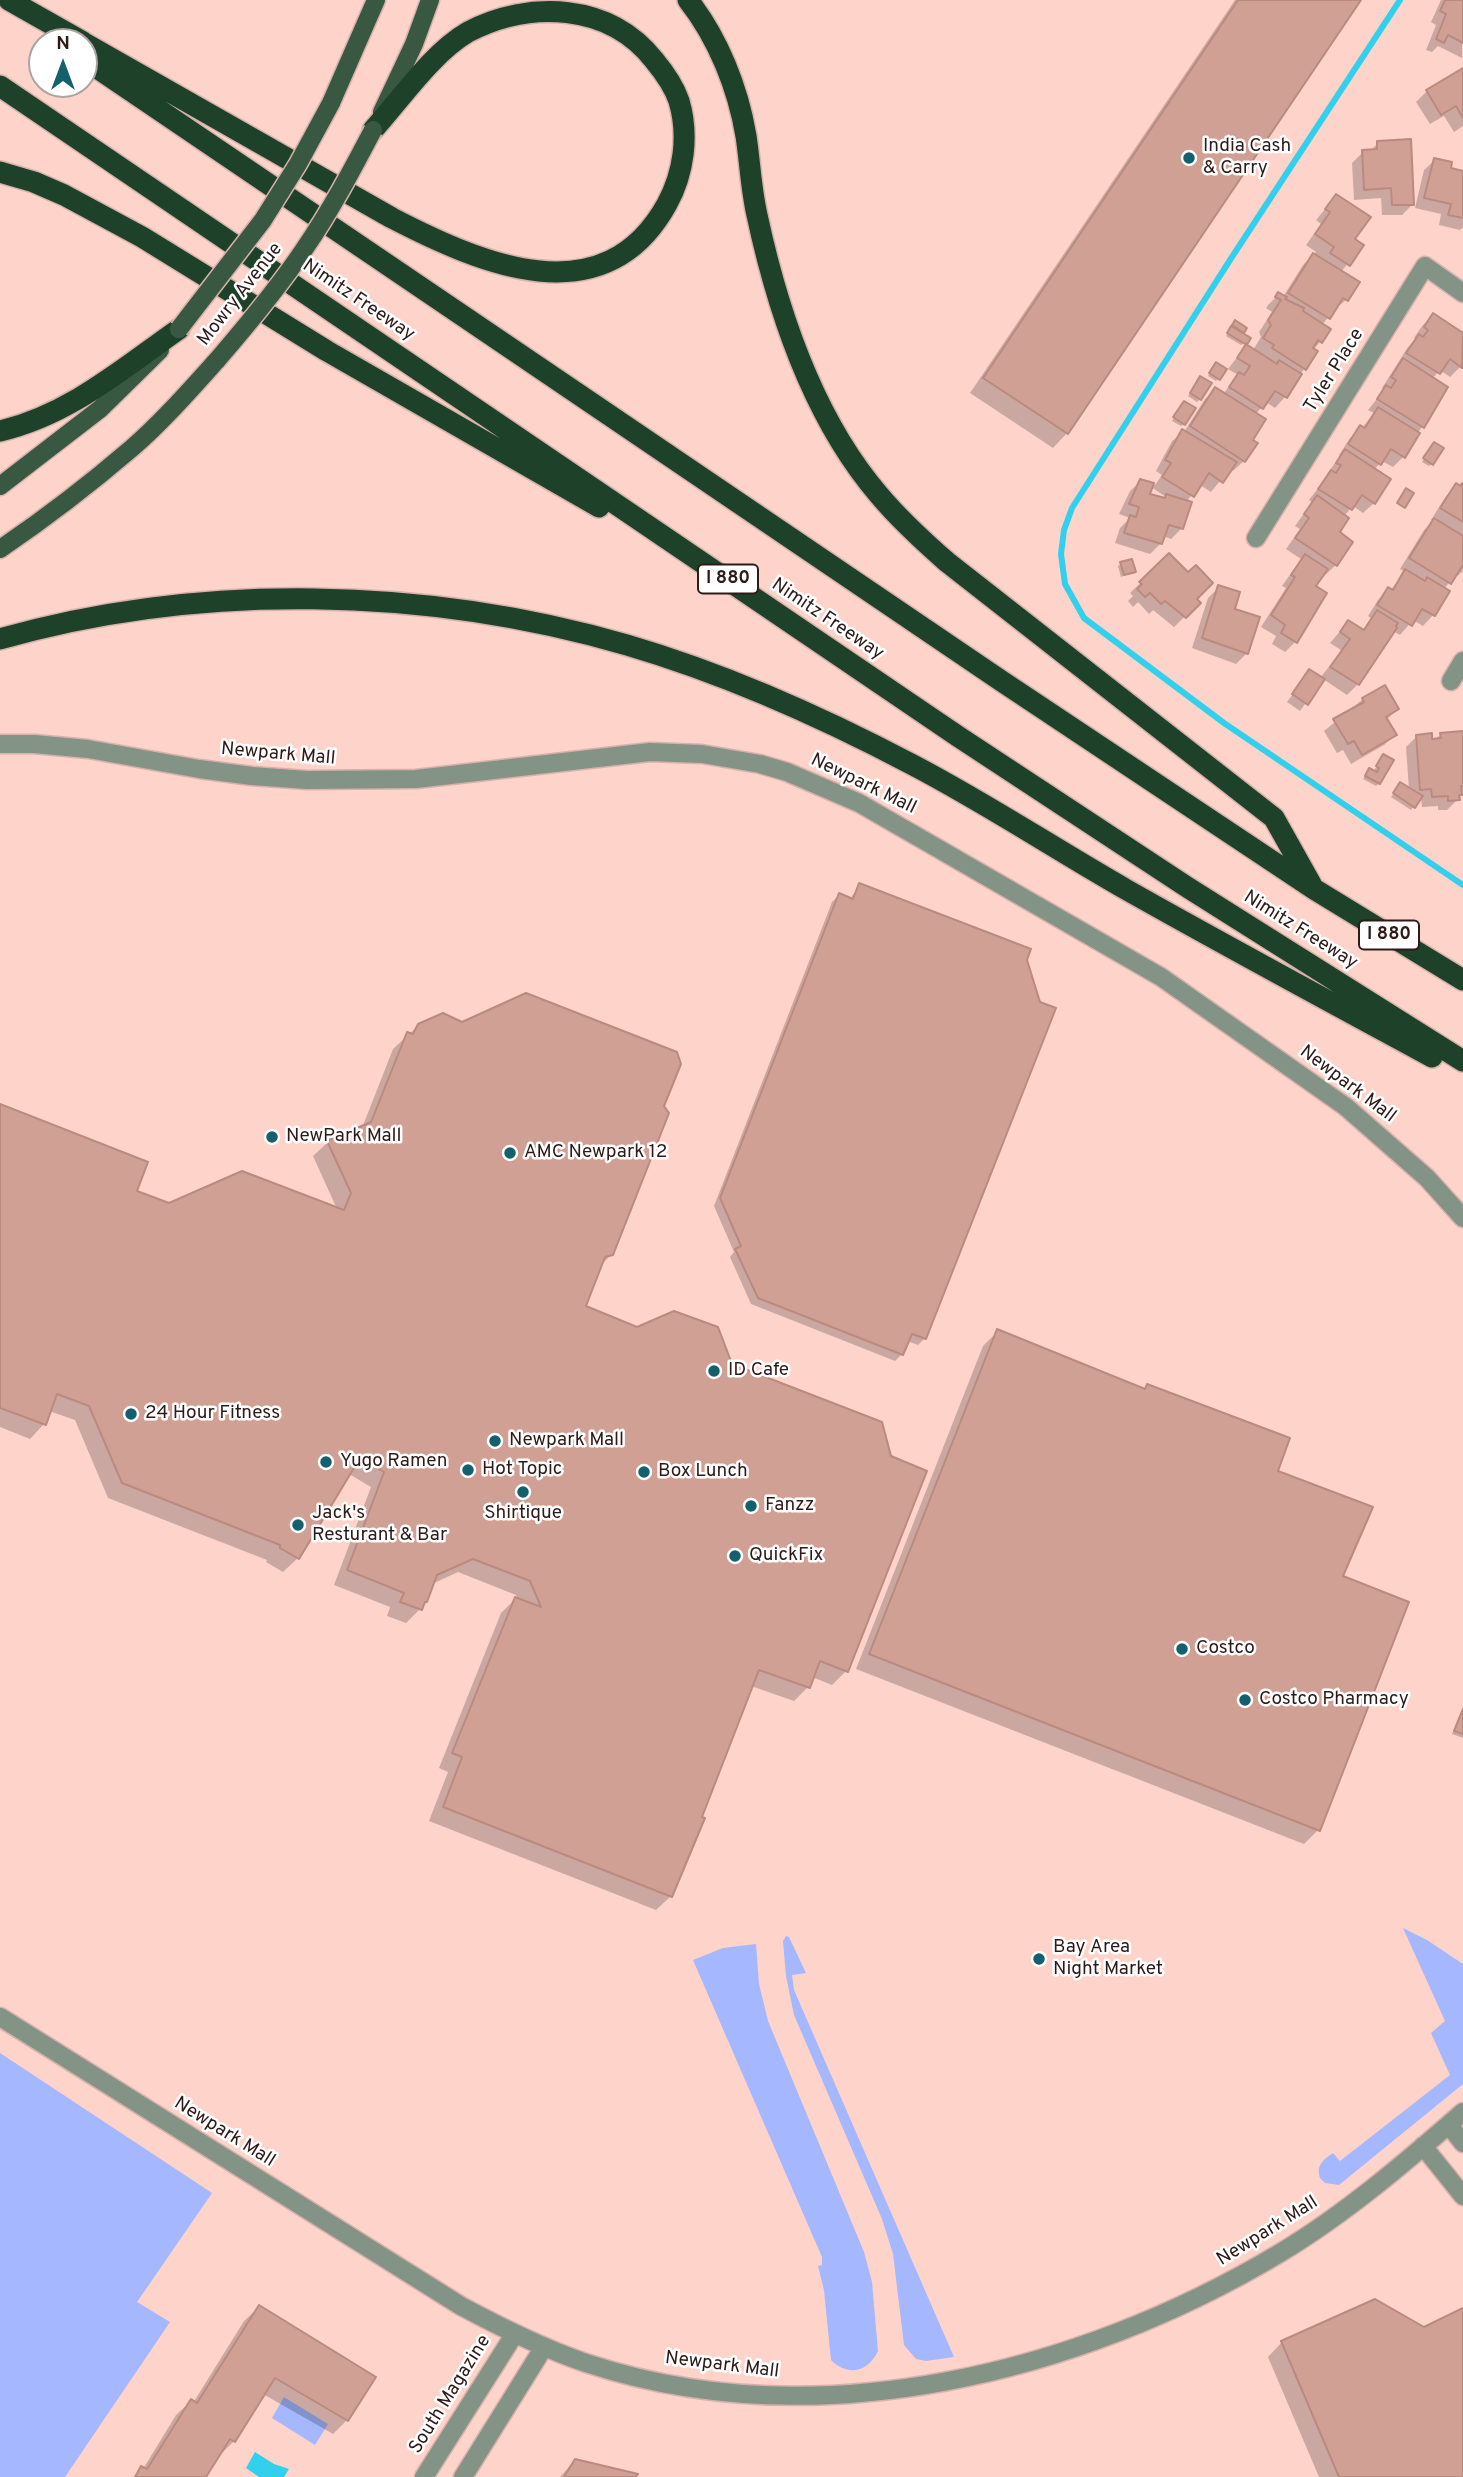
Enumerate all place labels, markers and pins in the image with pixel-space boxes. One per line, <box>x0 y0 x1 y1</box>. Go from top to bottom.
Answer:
place label: India Cash & Carry <box>1203 136 1291 180</box>
marker: India Cash & Carry <box>1181 150 1197 166</box>
place label: NewPark Mall <box>286 1126 401 1148</box>
marker: NewPark Mall <box>264 1129 280 1145</box>
place label: AMC Newpark 12 <box>524 1142 667 1164</box>
marker: AMC Newpark 12 <box>502 1145 518 1161</box>
place label: ID Cafe <box>728 1360 789 1382</box>
marker: ID Cafe <box>706 1363 722 1379</box>
place label: 24 Hour Fitness <box>145 1403 280 1425</box>
marker: 24 Hour Fitness <box>123 1406 139 1422</box>
place label: Newpark Mall <box>509 1430 624 1452</box>
marker: Newpark Mall <box>487 1433 503 1449</box>
place label: Yugo Ramen <box>340 1451 447 1473</box>
marker: Yugo Ramen <box>318 1454 334 1470</box>
place label: Hot Topic <box>482 1459 562 1481</box>
place label: Box Lunch <box>658 1461 748 1483</box>
marker: Hot Topic <box>460 1462 476 1478</box>
marker: Box Lunch <box>636 1464 652 1480</box>
marker: Shirtique <box>515 1484 531 1500</box>
place label: Fanzz <box>765 1495 814 1517</box>
marker: Fanzz <box>743 1498 759 1514</box>
place label: Jack's Resturant & Bar <box>312 1503 447 1547</box>
place label: Shirtique <box>484 1503 562 1525</box>
marker: Jack's Resturant & Bar <box>290 1517 306 1533</box>
place label: QuickFix <box>749 1545 823 1567</box>
marker: QuickFix <box>727 1548 743 1564</box>
place label: Costco <box>1196 1638 1255 1660</box>
marker: Costco <box>1174 1641 1190 1657</box>
place label: Costco Pharmacy <box>1259 1689 1409 1711</box>
marker: Costco Pharmacy <box>1237 1692 1253 1708</box>
place label: Bay Area Night Market <box>1053 1937 1163 1981</box>
marker: Bay Area Night Market <box>1031 1951 1047 1967</box>

